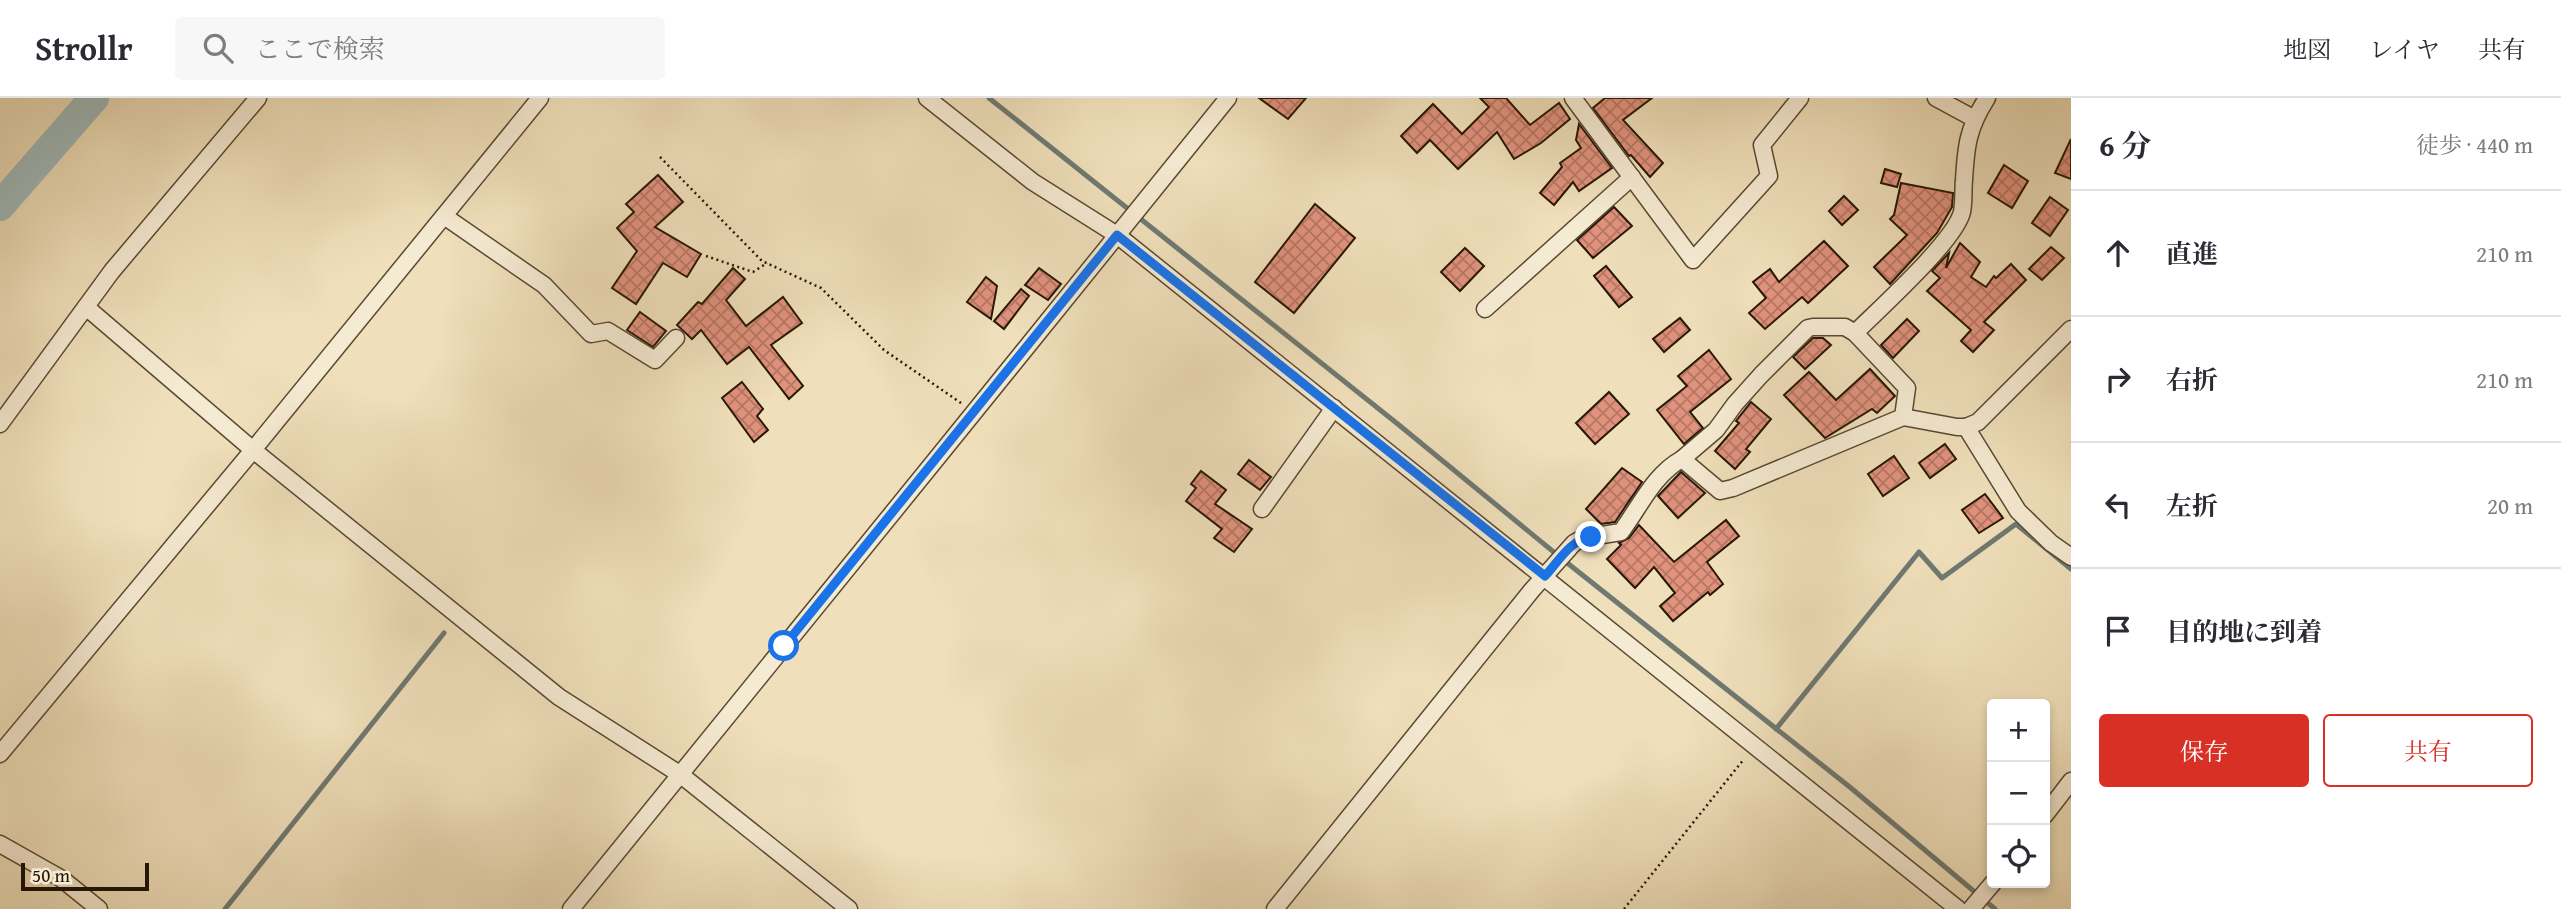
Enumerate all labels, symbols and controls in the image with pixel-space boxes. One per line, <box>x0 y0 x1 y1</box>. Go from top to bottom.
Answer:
search box <box>175 17 665 80</box>
text: Strollr <box>35 24 133 72</box>
icon: search <box>199 29 237 67</box>
text: ここで検索 <box>255 29 385 68</box>
text: 地図 <box>2283 32 2331 67</box>
text: レイヤ <box>2369 32 2440 67</box>
text: 共有 <box>2478 32 2526 67</box>
text: 6 分 <box>2099 123 2151 167</box>
text: 徒歩 · 440 m <box>2416 128 2533 161</box>
icon: ahead <box>2099 234 2137 272</box>
text: 直進 <box>2166 234 2218 273</box>
text: 210 m <box>2476 237 2533 270</box>
icon: right <box>2099 360 2137 398</box>
text: 右折 <box>2166 360 2218 399</box>
text: 210 m <box>2476 363 2533 396</box>
icon: left <box>2099 486 2137 524</box>
text: 左折 <box>2166 486 2218 525</box>
text: 20 m <box>2487 489 2533 522</box>
route end <box>1575 521 1606 552</box>
icon: arrive <box>2099 612 2137 650</box>
text: 目的地に到着 <box>2166 612 2322 651</box>
route start <box>768 630 799 661</box>
map controls <box>1987 699 2050 888</box>
button: + <box>1987 699 2050 762</box>
button: 保存 <box>2099 714 2309 787</box>
button: 共有 <box>2323 714 2533 787</box>
button: − <box>1987 762 2050 825</box>
button: locate <box>1987 825 2050 888</box>
scale bar <box>21 860 149 892</box>
text: 50 m <box>32 861 70 889</box>

